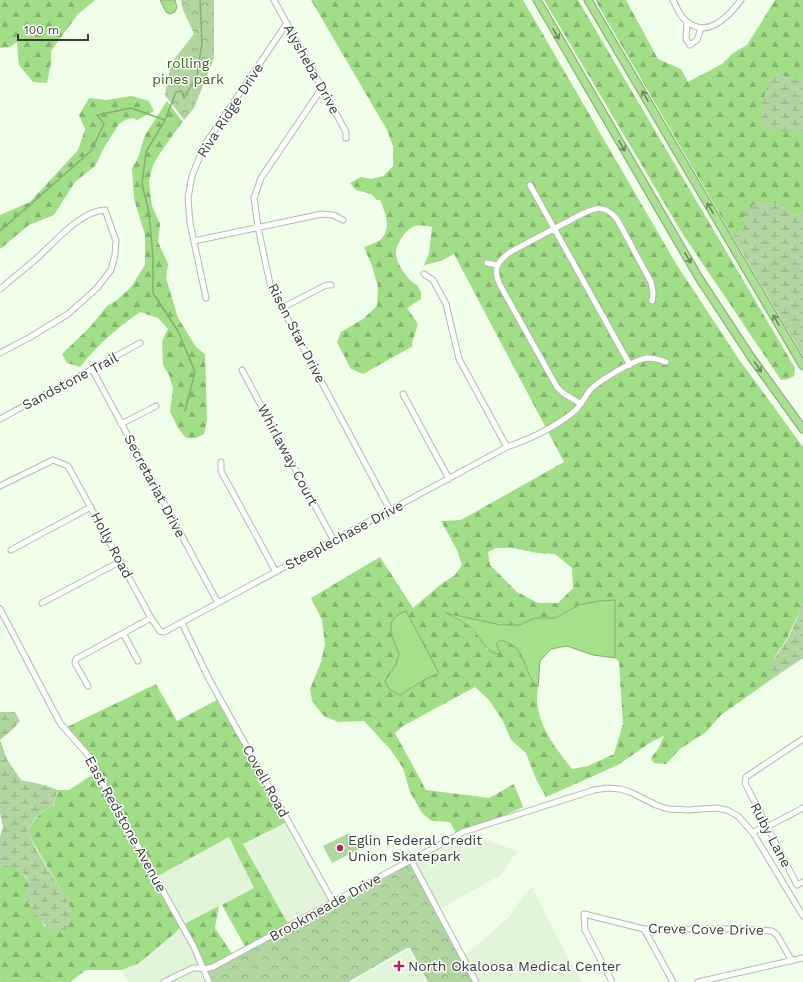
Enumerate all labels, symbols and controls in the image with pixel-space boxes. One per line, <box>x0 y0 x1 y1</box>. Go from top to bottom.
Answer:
scale bar <box>18 16 88 42</box>
street label: Alysheba Drive <box>281 21 343 117</box>
text: 100 m <box>24 23 59 37</box>
one-way arrow <box>553 28 561 40</box>
park label: rolling pines park <box>152 55 224 87</box>
street label: Riva Ridge Drive <box>194 60 266 160</box>
one-way arrow <box>640 90 648 102</box>
one-way arrow <box>619 140 627 152</box>
one-way arrow <box>706 202 714 214</box>
one-way arrow <box>684 252 692 264</box>
street label: Risen Star Drive <box>265 281 329 385</box>
one-way arrow <box>772 314 780 326</box>
street label: Sandstone Trail <box>19 349 121 413</box>
one-way arrow <box>754 362 762 373</box>
street label: Whirlaway Court <box>255 402 321 508</box>
street label: Secretariat Drive <box>121 432 189 540</box>
street label: Steeplechase Drive <box>282 497 406 573</box>
street label: Holly Road <box>88 509 136 581</box>
street label: Covell Road <box>240 742 292 820</box>
street label: East Redstone Avenue <box>82 753 170 895</box>
street label: Ruby Lane <box>747 800 795 870</box>
place label: Eglin Federal Credit Union Skatepark <box>348 832 482 864</box>
marker: Eglin Federal Credit Union Skatepark <box>335 843 345 853</box>
street label: Brookmeade Drive <box>266 870 384 944</box>
street label: Creve Cove Drive <box>648 920 764 938</box>
place label: North Okaloosa Medical Center <box>408 958 621 974</box>
marker: North Okaloosa Medical Center <box>393 960 405 972</box>

